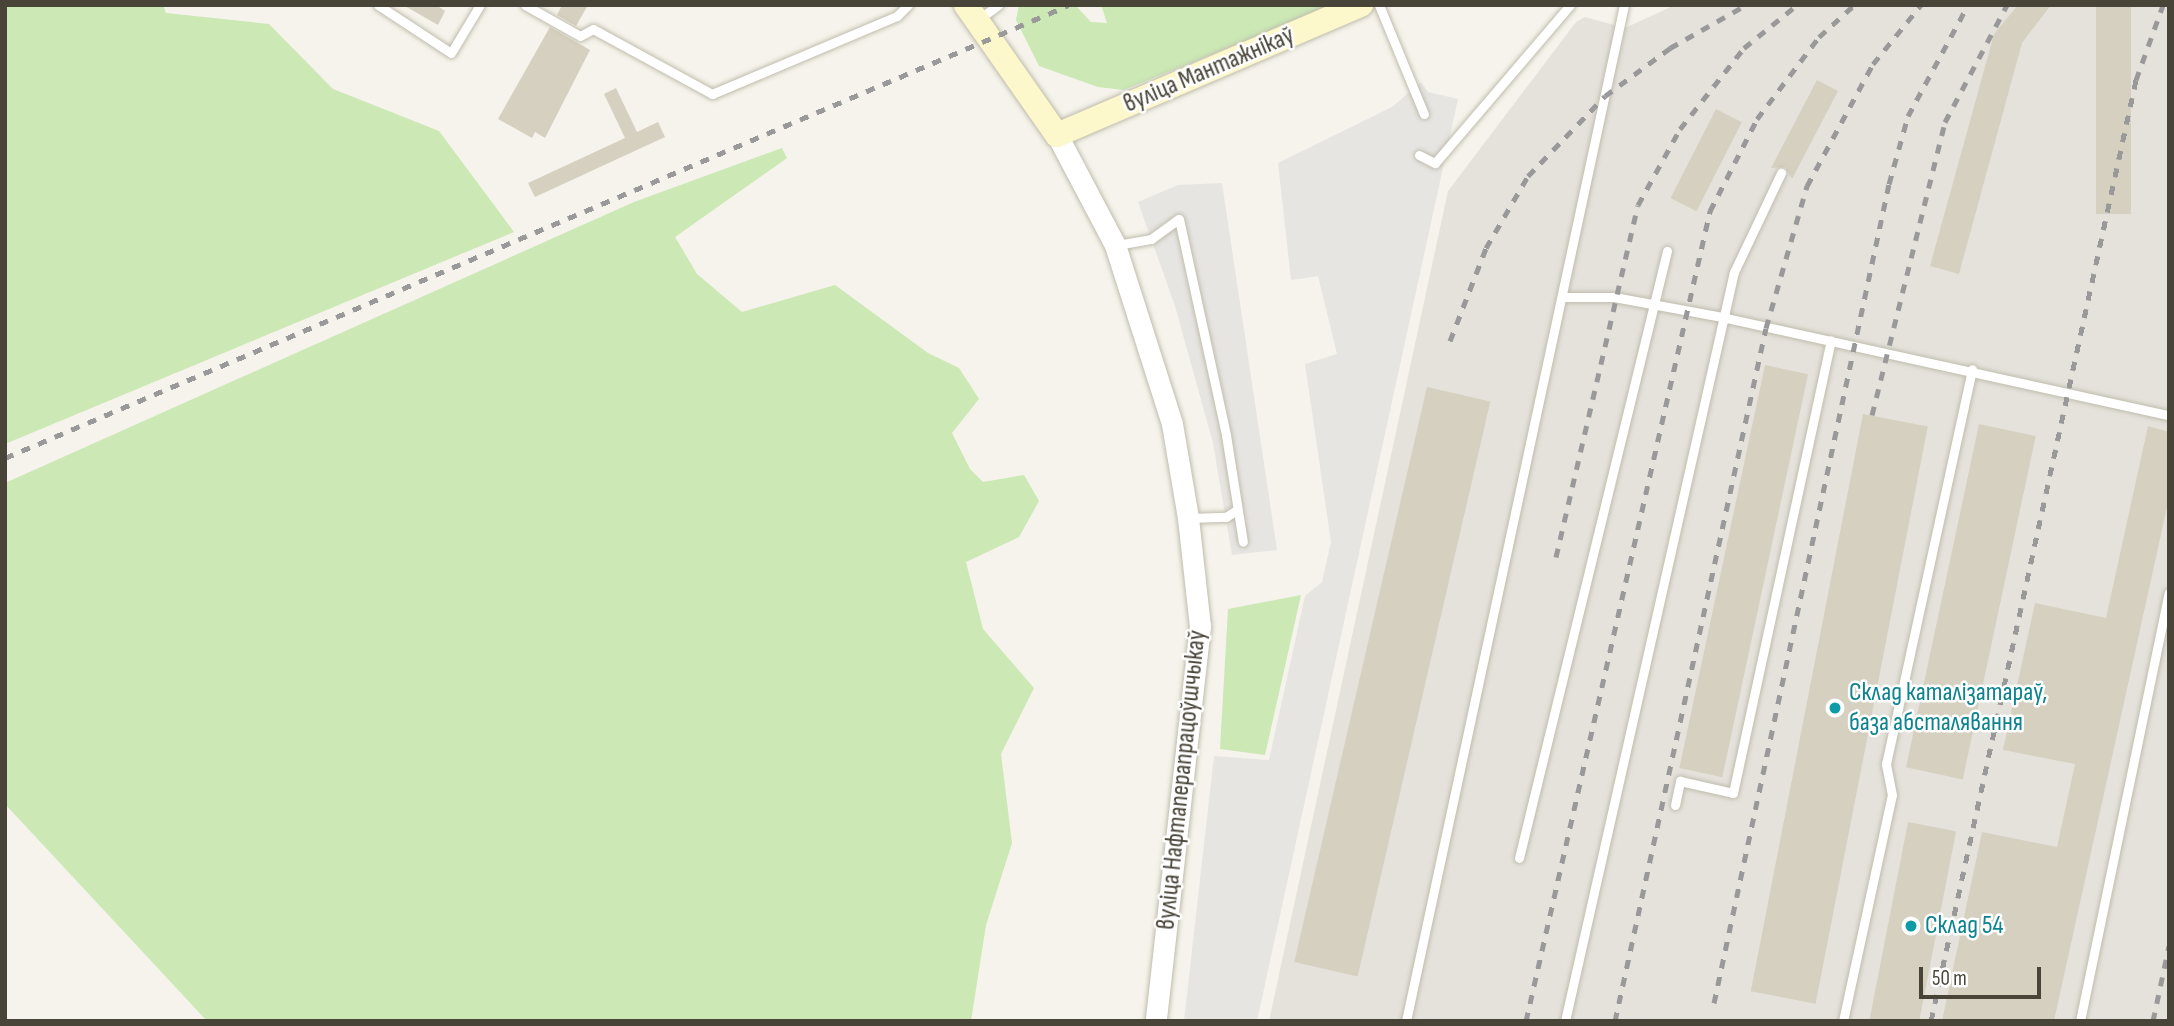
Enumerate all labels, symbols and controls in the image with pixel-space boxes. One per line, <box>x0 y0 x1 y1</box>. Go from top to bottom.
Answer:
street label: вуліца Мантажнікаў <box>1119 20 1299 120</box>
street label: вуліца Нафтаперапрацоўшчыкаў <box>1151 629 1213 931</box>
place label: Склад каталізатараў, база абсталявання <box>1849 677 2047 738</box>
marker: Склад каталізатараў, база абсталявання <box>1827 700 1843 716</box>
place label: Склад 54 <box>1925 910 2003 942</box>
marker: Склад 54 <box>1903 918 1919 934</box>
scale bar <box>1922 953 2044 997</box>
text: 50 m <box>1932 966 1967 991</box>

